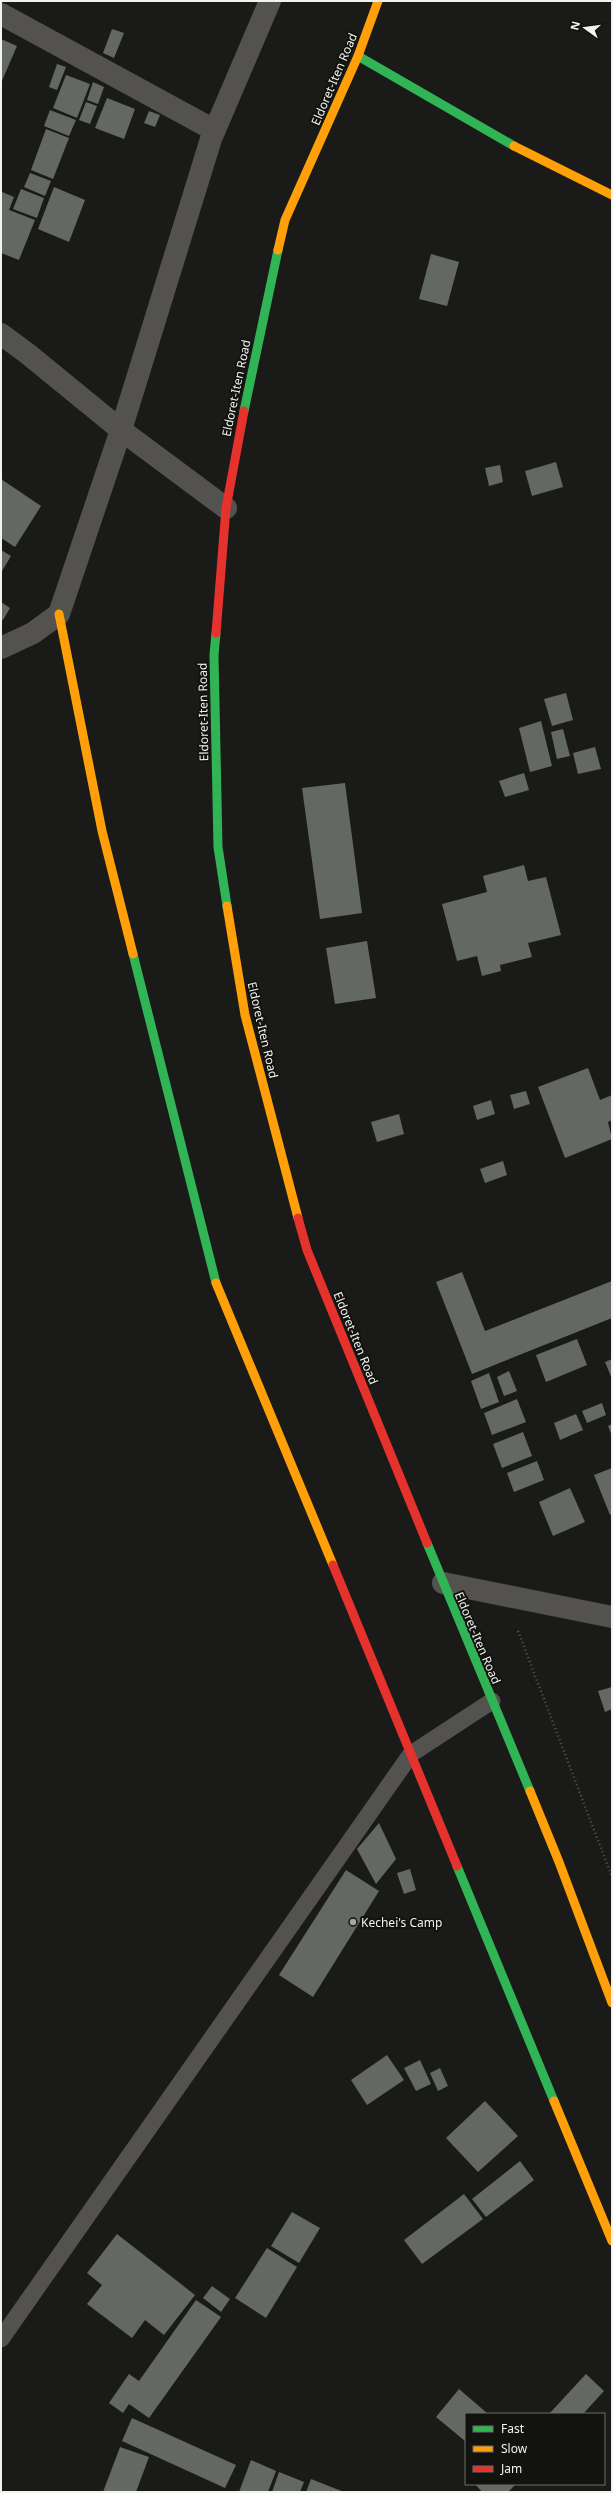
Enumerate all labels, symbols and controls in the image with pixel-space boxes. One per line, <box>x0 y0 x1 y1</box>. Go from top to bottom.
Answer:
north arrow <box>565 8 605 48</box>
text: N <box>566 19 583 32</box>
street label: Eldoret-Iten Road <box>307 30 361 128</box>
street label: Eldoret-Iten Road <box>217 338 255 438</box>
street label: Eldoret-Iten Road <box>194 663 212 761</box>
street label: Eldoret-Iten Road <box>244 980 282 1080</box>
street label: Eldoret-Iten Road <box>330 1289 382 1387</box>
street label: Eldoret-Iten Road <box>451 1589 505 1687</box>
place label: Kechei's Camp <box>361 1914 442 1931</box>
marker: Kechei's Camp <box>348 1917 358 1927</box>
legend <box>465 2413 605 2485</box>
text: Fast <box>501 2420 525 2437</box>
text: Slow <box>501 2440 528 2457</box>
text: Jam <box>500 2460 522 2477</box>

